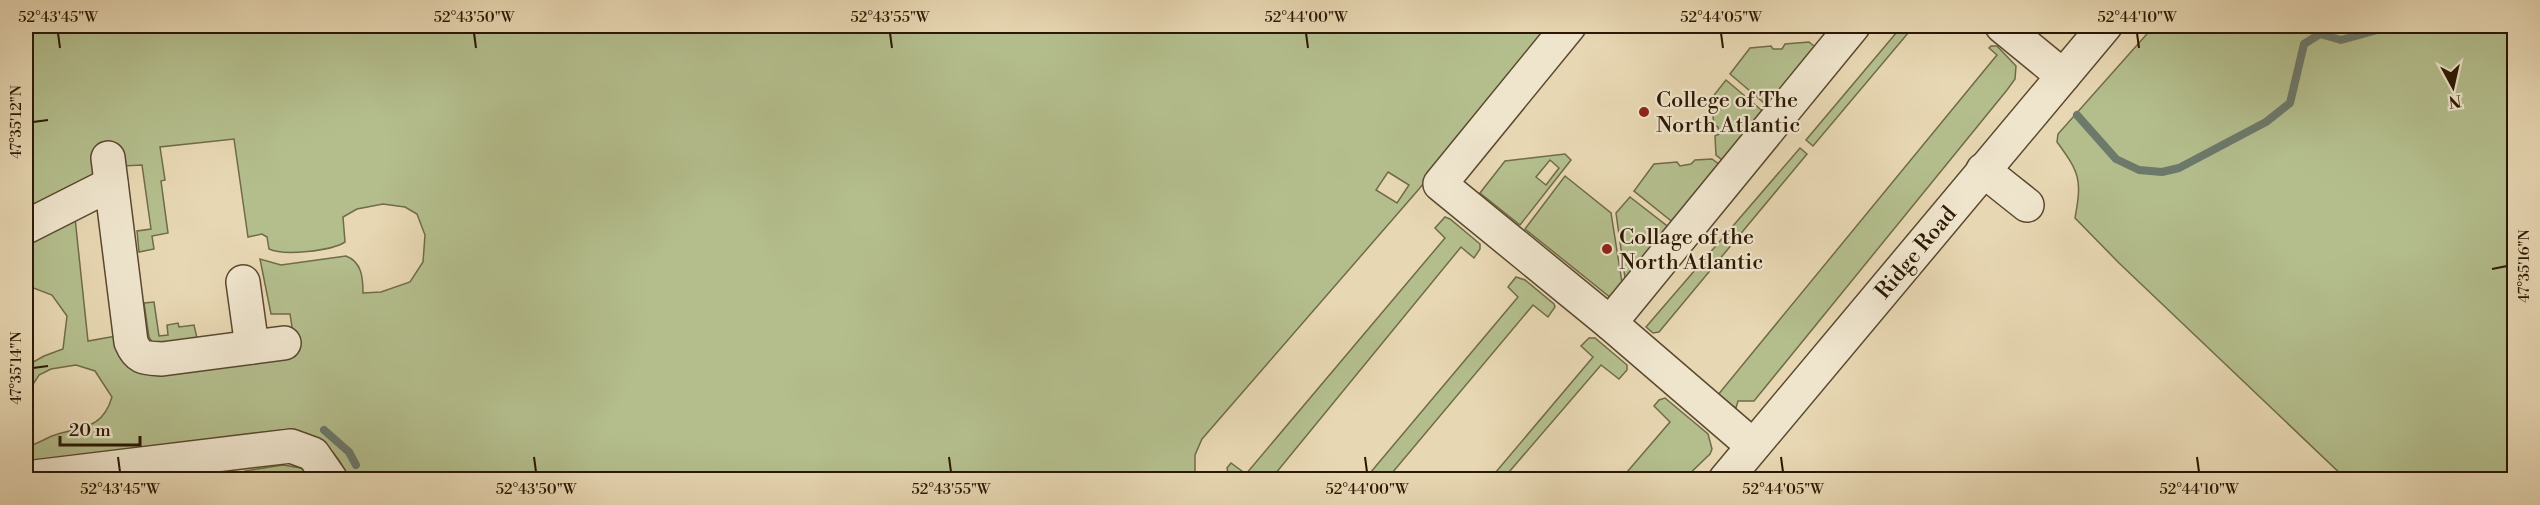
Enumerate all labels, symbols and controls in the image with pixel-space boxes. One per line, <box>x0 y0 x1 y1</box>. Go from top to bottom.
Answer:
text: 52°43'45"W <box>18 8 98 27</box>
text: 52°43'50"W <box>434 8 515 27</box>
text: 52°43'55"W <box>851 8 930 27</box>
text: 52°44'00"W <box>1264 8 1348 27</box>
text: 52°44'05"W <box>1680 8 1762 27</box>
text: 52°44'10"W <box>2097 8 2177 27</box>
north arrow <box>2423 57 2483 117</box>
text: 47°35'12"N <box>7 85 26 159</box>
place label: College of The North Atlantic <box>1656 87 1800 139</box>
text: N <box>2447 90 2463 112</box>
marker: College of The North Atlantic <box>1637 105 1651 119</box>
street label: Ridge Road <box>1870 201 1963 305</box>
place label: Collage of the North Atlantic <box>1619 224 1763 276</box>
text: 47°35'16"N <box>2515 229 2534 303</box>
marker: Collage of the North Atlantic <box>1600 242 1614 256</box>
text: 47°35'14"N <box>7 331 26 405</box>
scale bar <box>60 409 140 447</box>
text: 20 m <box>69 419 111 442</box>
text: 52°43'45"W <box>80 480 160 499</box>
text: 52°43'50"W <box>496 480 577 499</box>
text: 52°43'55"W <box>912 480 991 499</box>
text: 52°44'00"W <box>1325 480 1409 499</box>
text: 52°44'05"W <box>1742 480 1824 499</box>
text: 52°44'10"W <box>2159 480 2239 499</box>

